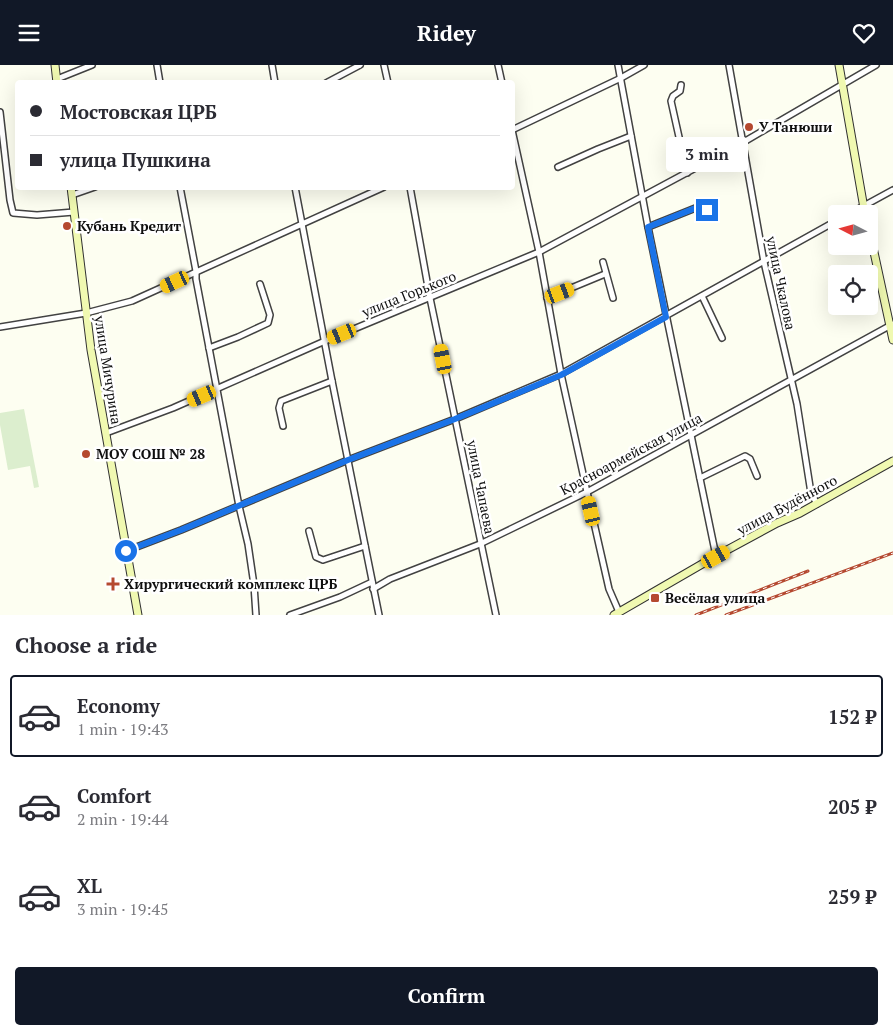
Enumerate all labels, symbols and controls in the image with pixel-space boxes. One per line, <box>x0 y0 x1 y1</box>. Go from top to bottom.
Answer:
text: Ridey <box>417 18 476 47</box>
icon: menu <box>15 19 43 47</box>
icon: heart <box>850 19 878 47</box>
text: Мостовская ЦРБ <box>60 99 217 124</box>
place label: У Танюши <box>759 117 832 136</box>
marker: У Танюши <box>743 121 755 133</box>
callout: 3 min <box>666 137 748 173</box>
text: 3 min <box>685 143 729 165</box>
text: улица Пушкина <box>60 147 211 172</box>
route end <box>696 199 718 221</box>
north arrow <box>828 205 878 255</box>
map controls <box>828 205 878 315</box>
place label: Кубань Кредит <box>77 216 182 235</box>
marker: Кубань Кредит <box>61 220 73 232</box>
street label: улица Чкалова <box>762 233 801 332</box>
button: locate <box>828 265 878 315</box>
street label: улица Горького <box>358 266 459 321</box>
car <box>158 269 191 295</box>
car <box>543 281 576 305</box>
street label: улица Мичурина <box>90 313 126 426</box>
car <box>325 321 358 347</box>
car <box>432 343 453 375</box>
car <box>185 383 218 409</box>
street label: Красноармейская улица <box>556 408 705 499</box>
street label: улица Чапаева <box>463 437 500 535</box>
place label: МОУ СОШ № 28 <box>96 444 205 463</box>
marker: МОУ СОШ № 28 <box>80 448 92 460</box>
street label: улица Будённого <box>732 470 840 539</box>
car <box>580 495 601 527</box>
route start <box>115 540 137 562</box>
car <box>699 543 732 571</box>
place label: Хирургический комплекс ЦРБ <box>124 574 337 593</box>
marker: Хирургический комплекс ЦРБ <box>106 577 120 591</box>
place label: Весёлая улица <box>665 588 766 607</box>
marker: Весёлая улица <box>649 592 661 604</box>
text: Choose a ride <box>15 630 157 659</box>
text: Economy <box>77 693 160 718</box>
icon: car <box>17 694 62 739</box>
text: 152 ₽ <box>828 704 876 729</box>
text: 1 min · 19:43 <box>77 718 169 740</box>
text: Comfort <box>77 783 152 808</box>
icon: car <box>17 784 62 829</box>
text: 205 ₽ <box>828 794 876 819</box>
text: 2 min · 19:44 <box>77 808 169 830</box>
text: XL <box>77 873 102 898</box>
icon: car <box>17 874 62 919</box>
text: 259 ₽ <box>828 884 876 909</box>
text: 3 min · 19:45 <box>77 898 169 920</box>
button: Confirm <box>15 967 878 1025</box>

